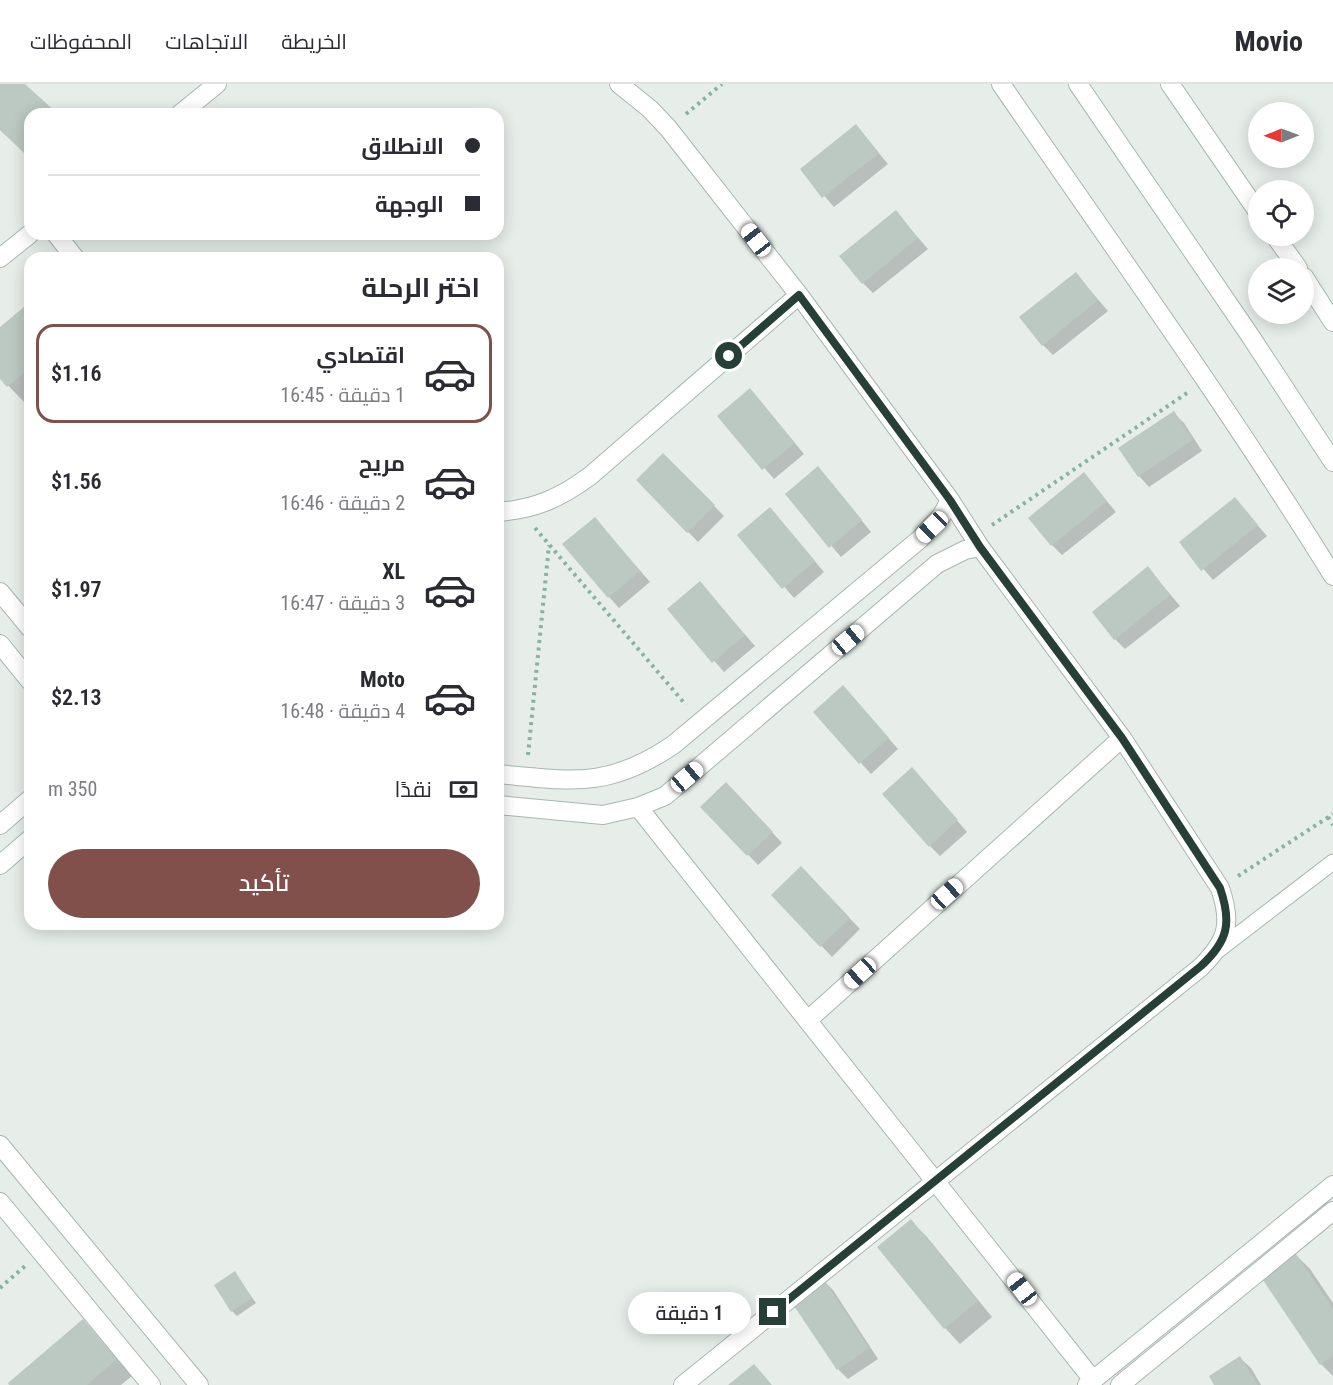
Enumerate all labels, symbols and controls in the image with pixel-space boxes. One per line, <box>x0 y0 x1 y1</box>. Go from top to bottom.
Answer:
text: Movio <box>1234 25 1303 58</box>
text: المحفوظات <box>30 30 132 54</box>
text: الاتجاهات <box>165 30 248 54</box>
text: الخريطة <box>281 30 347 54</box>
north arrow <box>1248 102 1314 168</box>
map controls <box>1248 102 1314 324</box>
text: الانطلاق <box>361 134 444 159</box>
button: locate <box>1248 180 1314 246</box>
text: الوجهة <box>375 192 444 217</box>
car <box>738 220 774 260</box>
button: layers <box>1248 258 1314 324</box>
text: اختر الرحلة <box>362 272 480 304</box>
route start <box>715 342 742 369</box>
text: اقتصادي <box>316 343 405 368</box>
icon: car <box>423 347 477 401</box>
text: $1.16 <box>51 361 102 386</box>
text: 1 دقيقة · 16:45 <box>280 383 405 407</box>
text: مريح <box>359 451 405 476</box>
icon: car <box>423 455 477 509</box>
text: $1.56 <box>51 469 102 494</box>
text: 2 دقيقة · 16:46 <box>280 491 405 515</box>
car <box>913 508 951 546</box>
text: XL <box>382 559 405 584</box>
icon: car <box>423 563 477 617</box>
text: $1.97 <box>51 577 102 602</box>
text: 3 دقيقة · 16:47 <box>280 591 405 615</box>
car <box>828 622 868 658</box>
text: Moto <box>360 667 405 692</box>
icon: car <box>423 671 477 725</box>
text: $2.13 <box>51 685 102 710</box>
text: 4 دقيقة · 16:48 <box>280 699 405 723</box>
car <box>667 759 707 795</box>
icon: cash <box>447 773 480 806</box>
text: 350 m <box>48 777 97 801</box>
text: نقدًا <box>394 777 432 802</box>
button: تأكيد <box>48 849 480 918</box>
car <box>928 875 966 913</box>
car <box>841 954 879 992</box>
car <box>1004 1269 1040 1309</box>
callout: 1 دقيقة <box>629 1291 752 1333</box>
route end <box>759 1298 786 1325</box>
text: 1 دقيقة <box>656 1301 723 1325</box>

